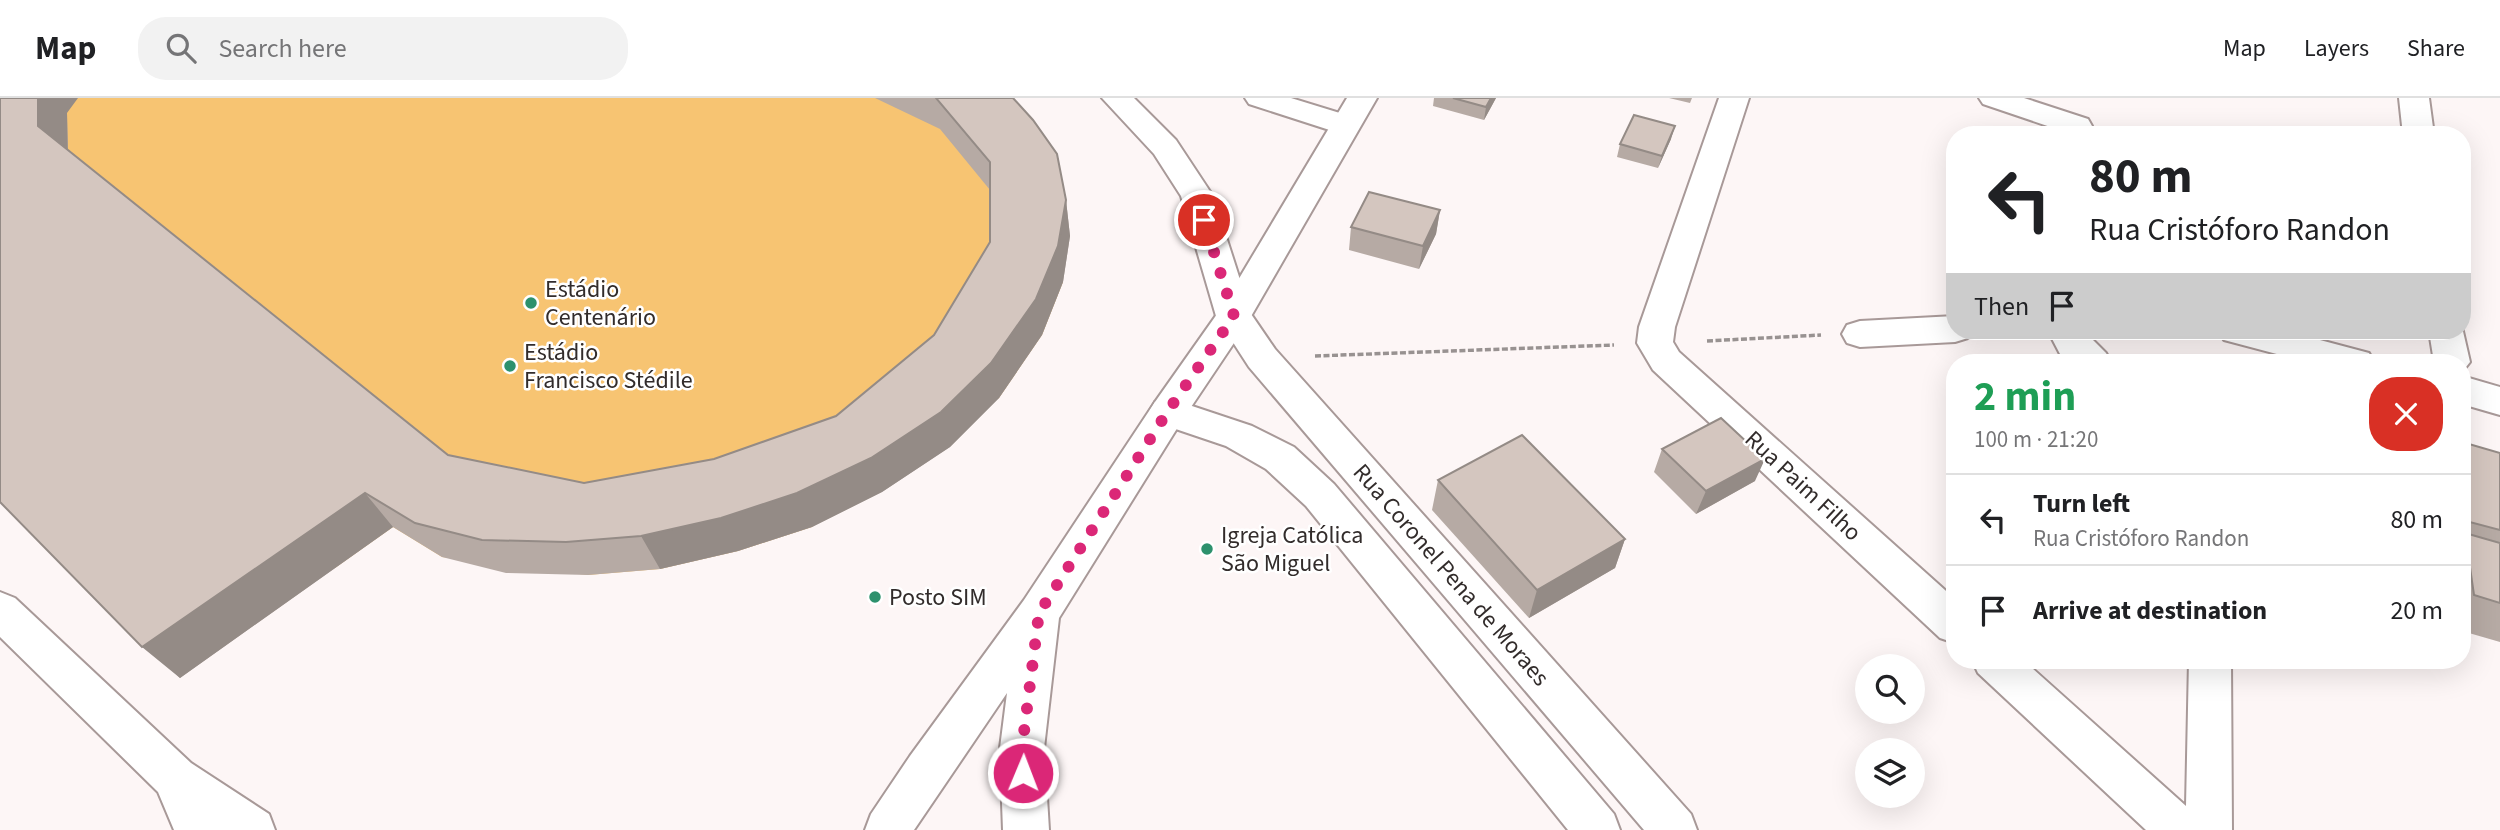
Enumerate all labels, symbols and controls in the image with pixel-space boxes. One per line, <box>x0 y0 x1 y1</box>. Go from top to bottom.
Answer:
search box <box>138 17 628 80</box>
text: Map <box>35 25 96 72</box>
icon: search <box>162 29 200 67</box>
text: Search here <box>218 30 347 67</box>
text: Map <box>2223 31 2266 66</box>
text: Layers <box>2304 31 2369 66</box>
text: Share <box>2407 31 2465 66</box>
text: 80 m <box>2089 142 2193 212</box>
icon: left <box>1974 154 2065 245</box>
pin <box>1174 190 1234 250</box>
icon: arrive <box>1185 201 1223 239</box>
text: Rua Cristóforo Randon <box>2089 207 2390 253</box>
place label: Estádio Centenário <box>545 272 656 335</box>
icon: arrive <box>2043 287 2081 325</box>
text: Then <box>1974 288 2029 325</box>
marker: Estádio Centenário <box>523 295 539 311</box>
place label: Estádio Francisco Stédile <box>524 335 693 398</box>
marker: Estádio Francisco Stédile <box>502 358 518 374</box>
text: 2 min <box>1974 367 2076 427</box>
button: close <box>2369 377 2443 451</box>
street label: Rua Paim Filho <box>1737 422 1869 550</box>
text: 100 m · 21:20 <box>1974 423 2098 456</box>
street label: Rua Coronel Pena de Moraes <box>1344 456 1558 694</box>
text: Turn left <box>2033 485 2130 522</box>
icon: left <box>1974 501 2012 539</box>
text: 80 m <box>2390 501 2443 538</box>
place label: Igreja Católica São Miguel <box>1221 518 1363 581</box>
text: Rua Cristóforo Randon <box>2033 522 2249 555</box>
marker: Igreja Católica São Miguel <box>1199 541 1215 557</box>
place label: Posto SIM <box>889 580 987 615</box>
marker: Posto SIM <box>867 589 883 605</box>
icon: arrive <box>1974 592 2012 630</box>
text: Arrive at destination <box>2033 592 2267 629</box>
text: 20 m <box>2390 592 2443 629</box>
map controls <box>1855 654 1925 808</box>
button: search <box>1855 654 1925 724</box>
position arrow <box>986 736 1060 810</box>
button: layers <box>1855 738 1925 808</box>

